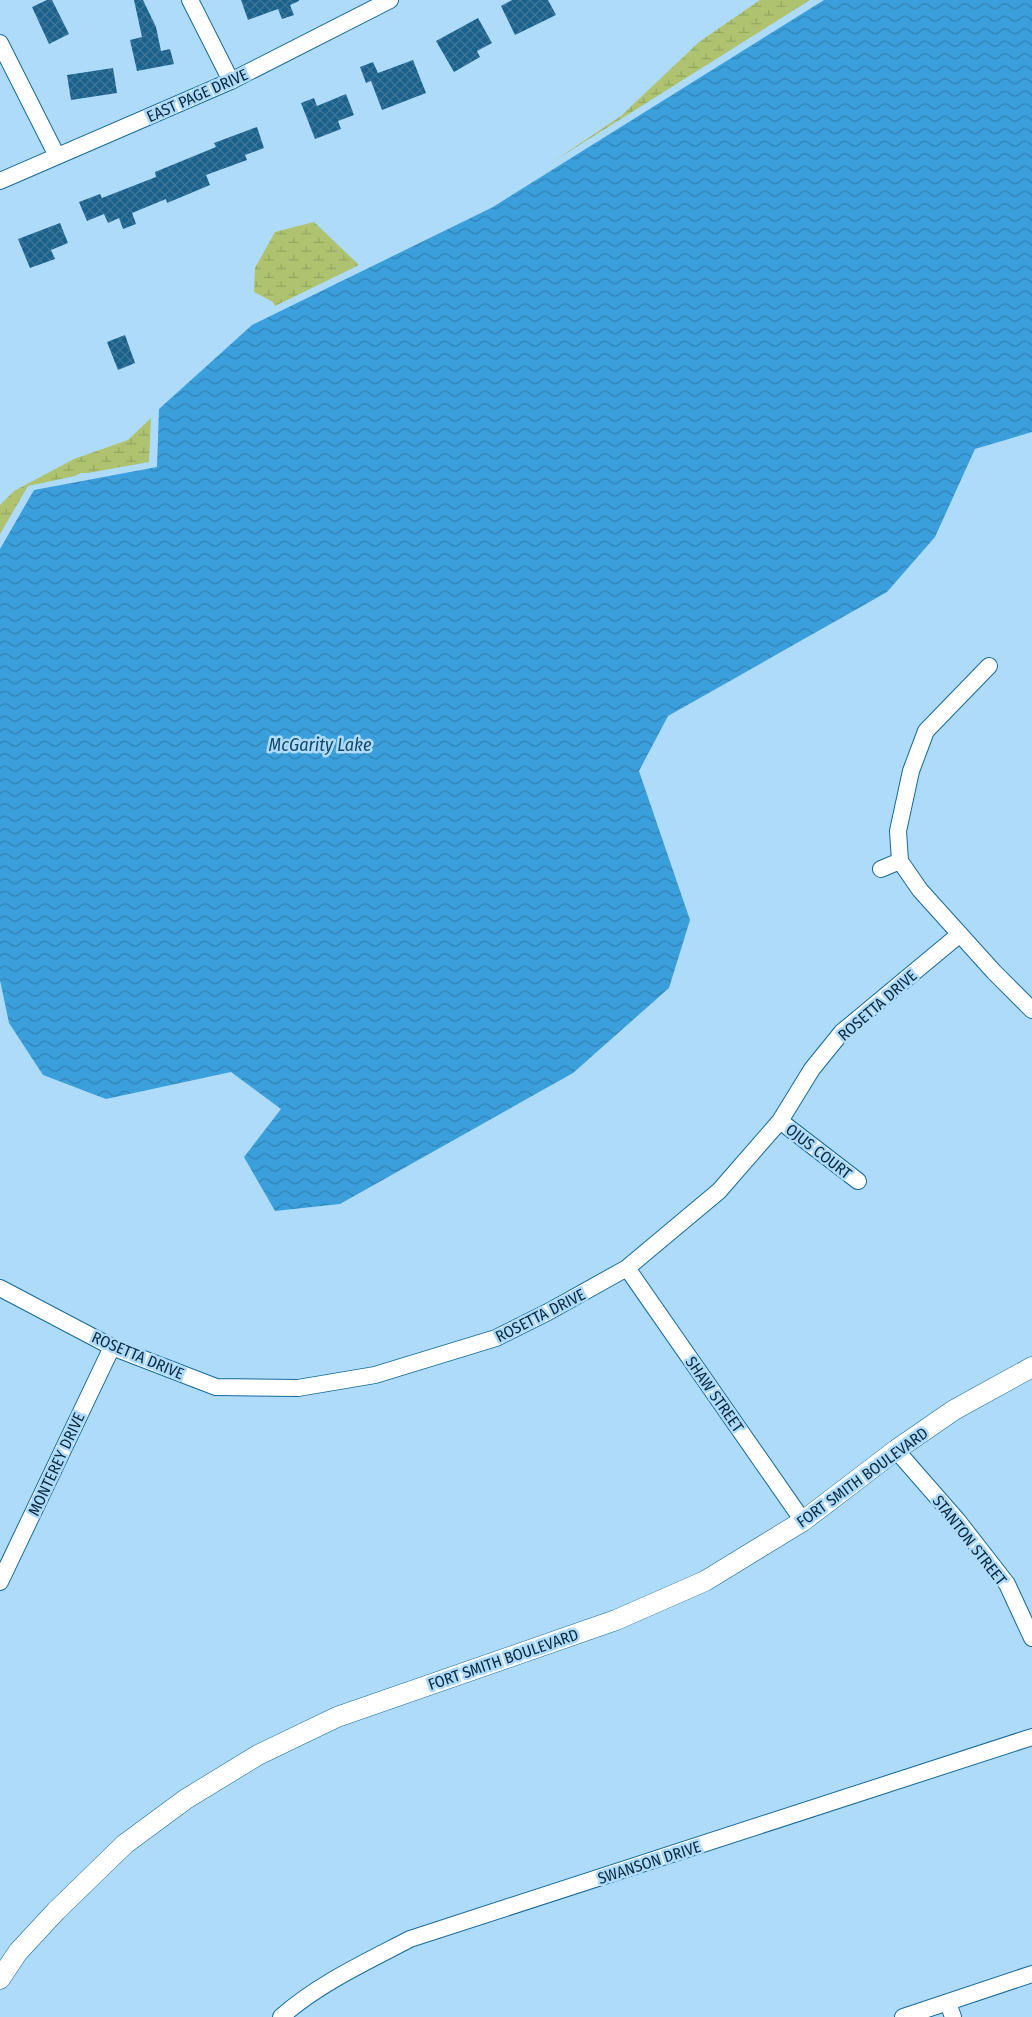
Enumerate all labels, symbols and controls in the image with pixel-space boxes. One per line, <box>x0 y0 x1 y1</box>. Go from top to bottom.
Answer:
street label: EAST PAGE DRIVE <box>144 65 251 126</box>
water label: McGarity Lake <box>268 734 372 756</box>
street label: ROSETTA DRIVE <box>834 966 921 1045</box>
street label: OJUS COURT <box>782 1120 856 1183</box>
street label: ROSETTA DRIVE <box>492 1285 588 1346</box>
street label: ROSETTA DRIVE <box>89 1328 187 1383</box>
street label: SHAW STREET <box>682 1353 748 1436</box>
street label: MONTEREY DRIVE <box>24 1410 89 1519</box>
street label: FORT SMITH BOULEVARD <box>793 1423 932 1531</box>
street label: STANTON STREET <box>929 1492 1011 1589</box>
street label: FORT SMITH BOULEVARD <box>426 1625 581 1694</box>
street label: SWANSON DRIVE <box>595 1837 703 1888</box>

